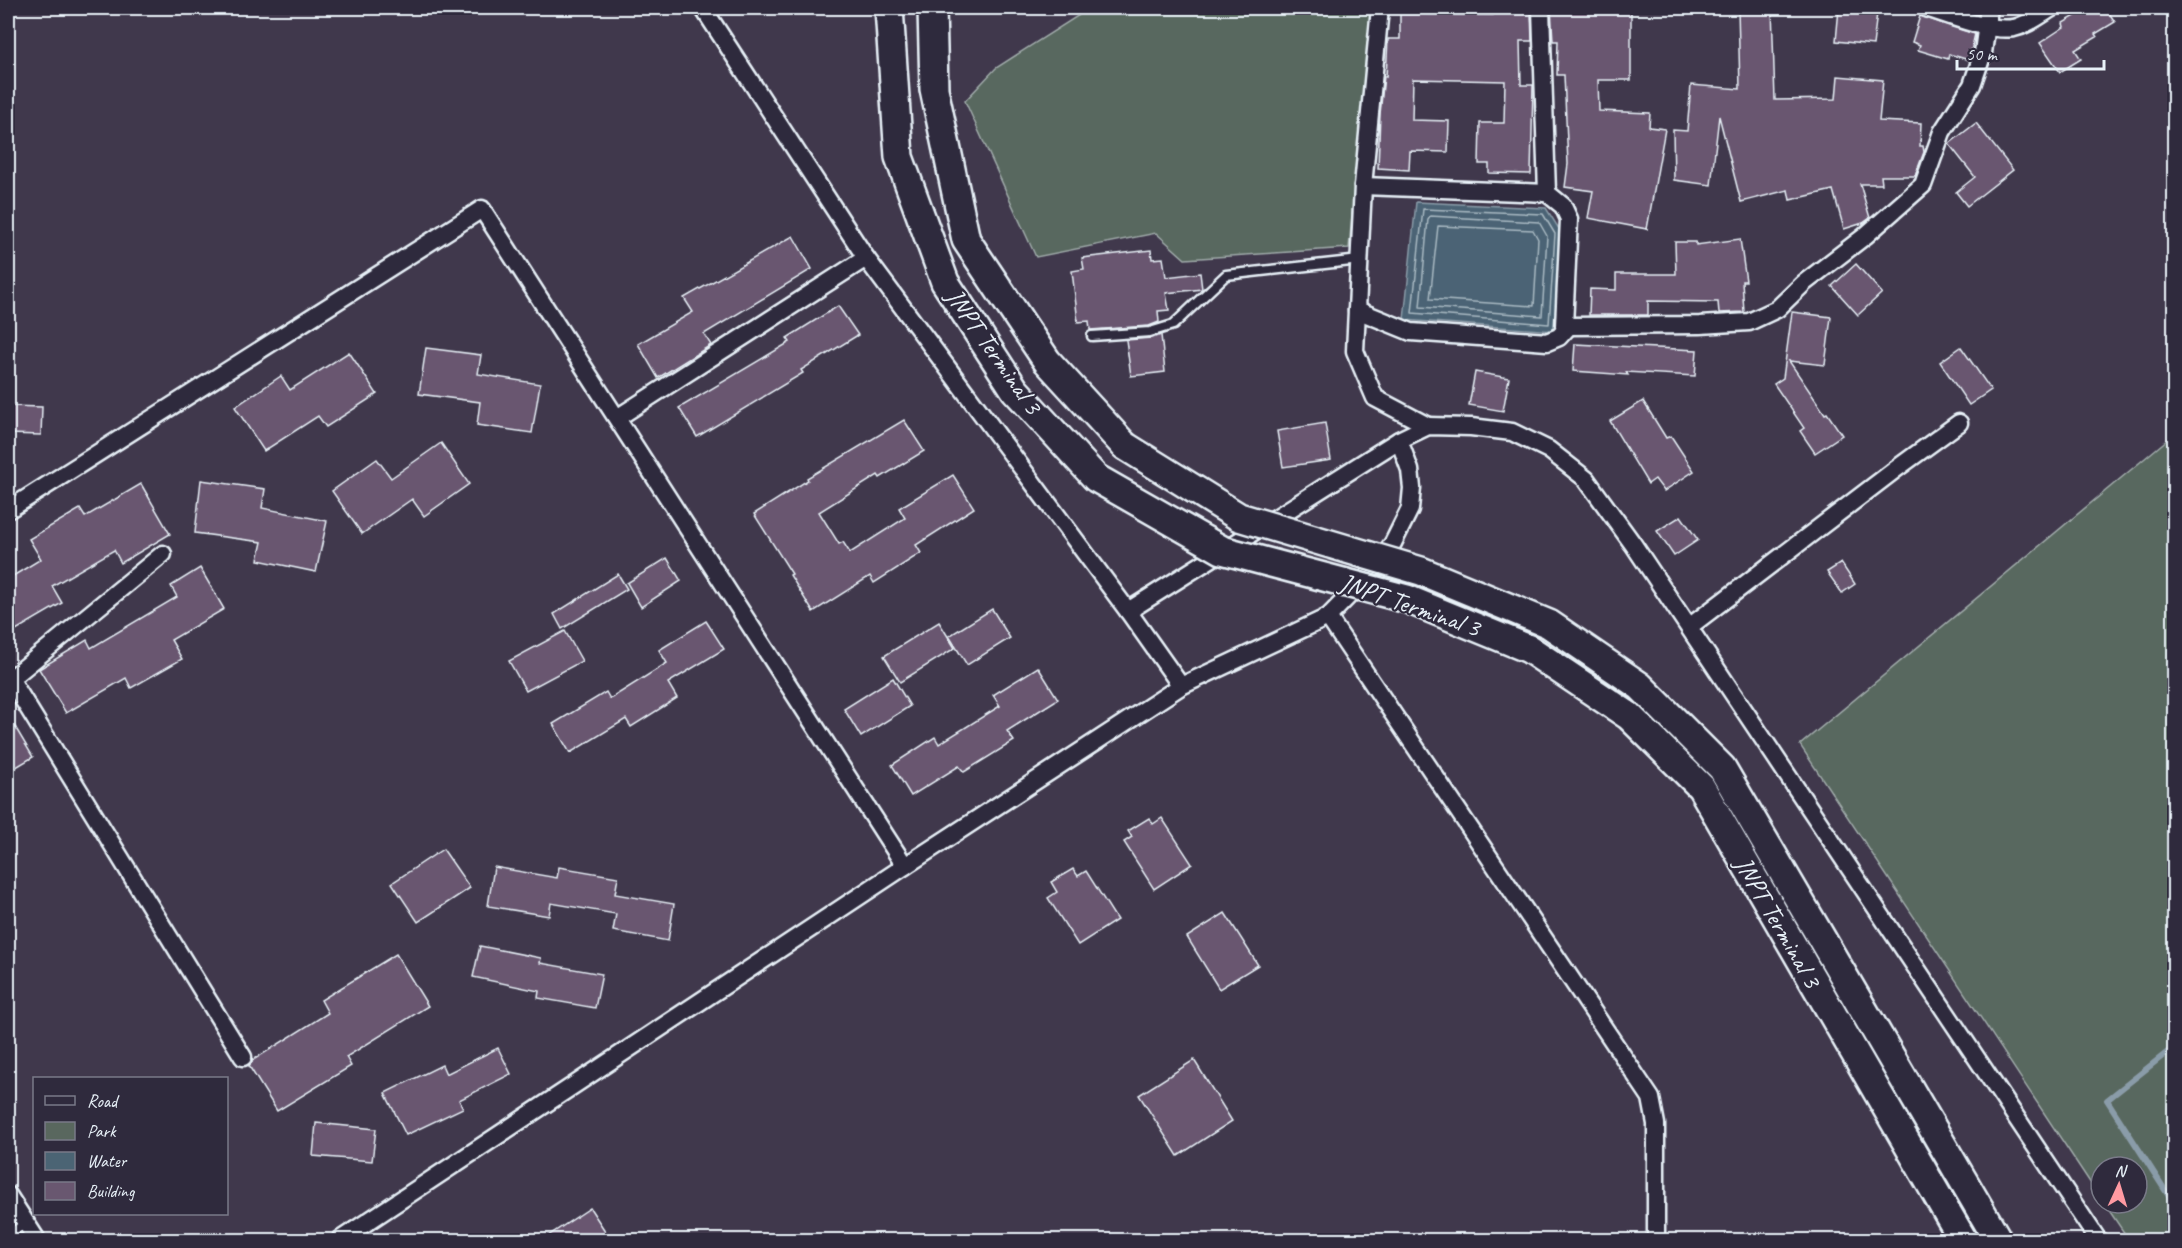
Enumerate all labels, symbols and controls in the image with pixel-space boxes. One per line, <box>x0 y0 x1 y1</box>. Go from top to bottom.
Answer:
scale bar <box>1957 33 2104 71</box>
text: 50 m <box>1966 43 1999 65</box>
street label: JNPT Terminal 3 <box>937 280 1051 422</box>
street label: JNPT Terminal 3 <box>1334 565 1487 645</box>
street label: JNPT Terminal 3 <box>1726 849 1830 996</box>
legend <box>33 1077 228 1215</box>
text: Road <box>87 1090 120 1112</box>
text: Park <box>87 1120 117 1142</box>
text: Water <box>87 1150 128 1172</box>
north arrow <box>2089 1155 2149 1215</box>
text: N <box>2114 1161 2129 1182</box>
text: Building <box>87 1180 136 1202</box>

